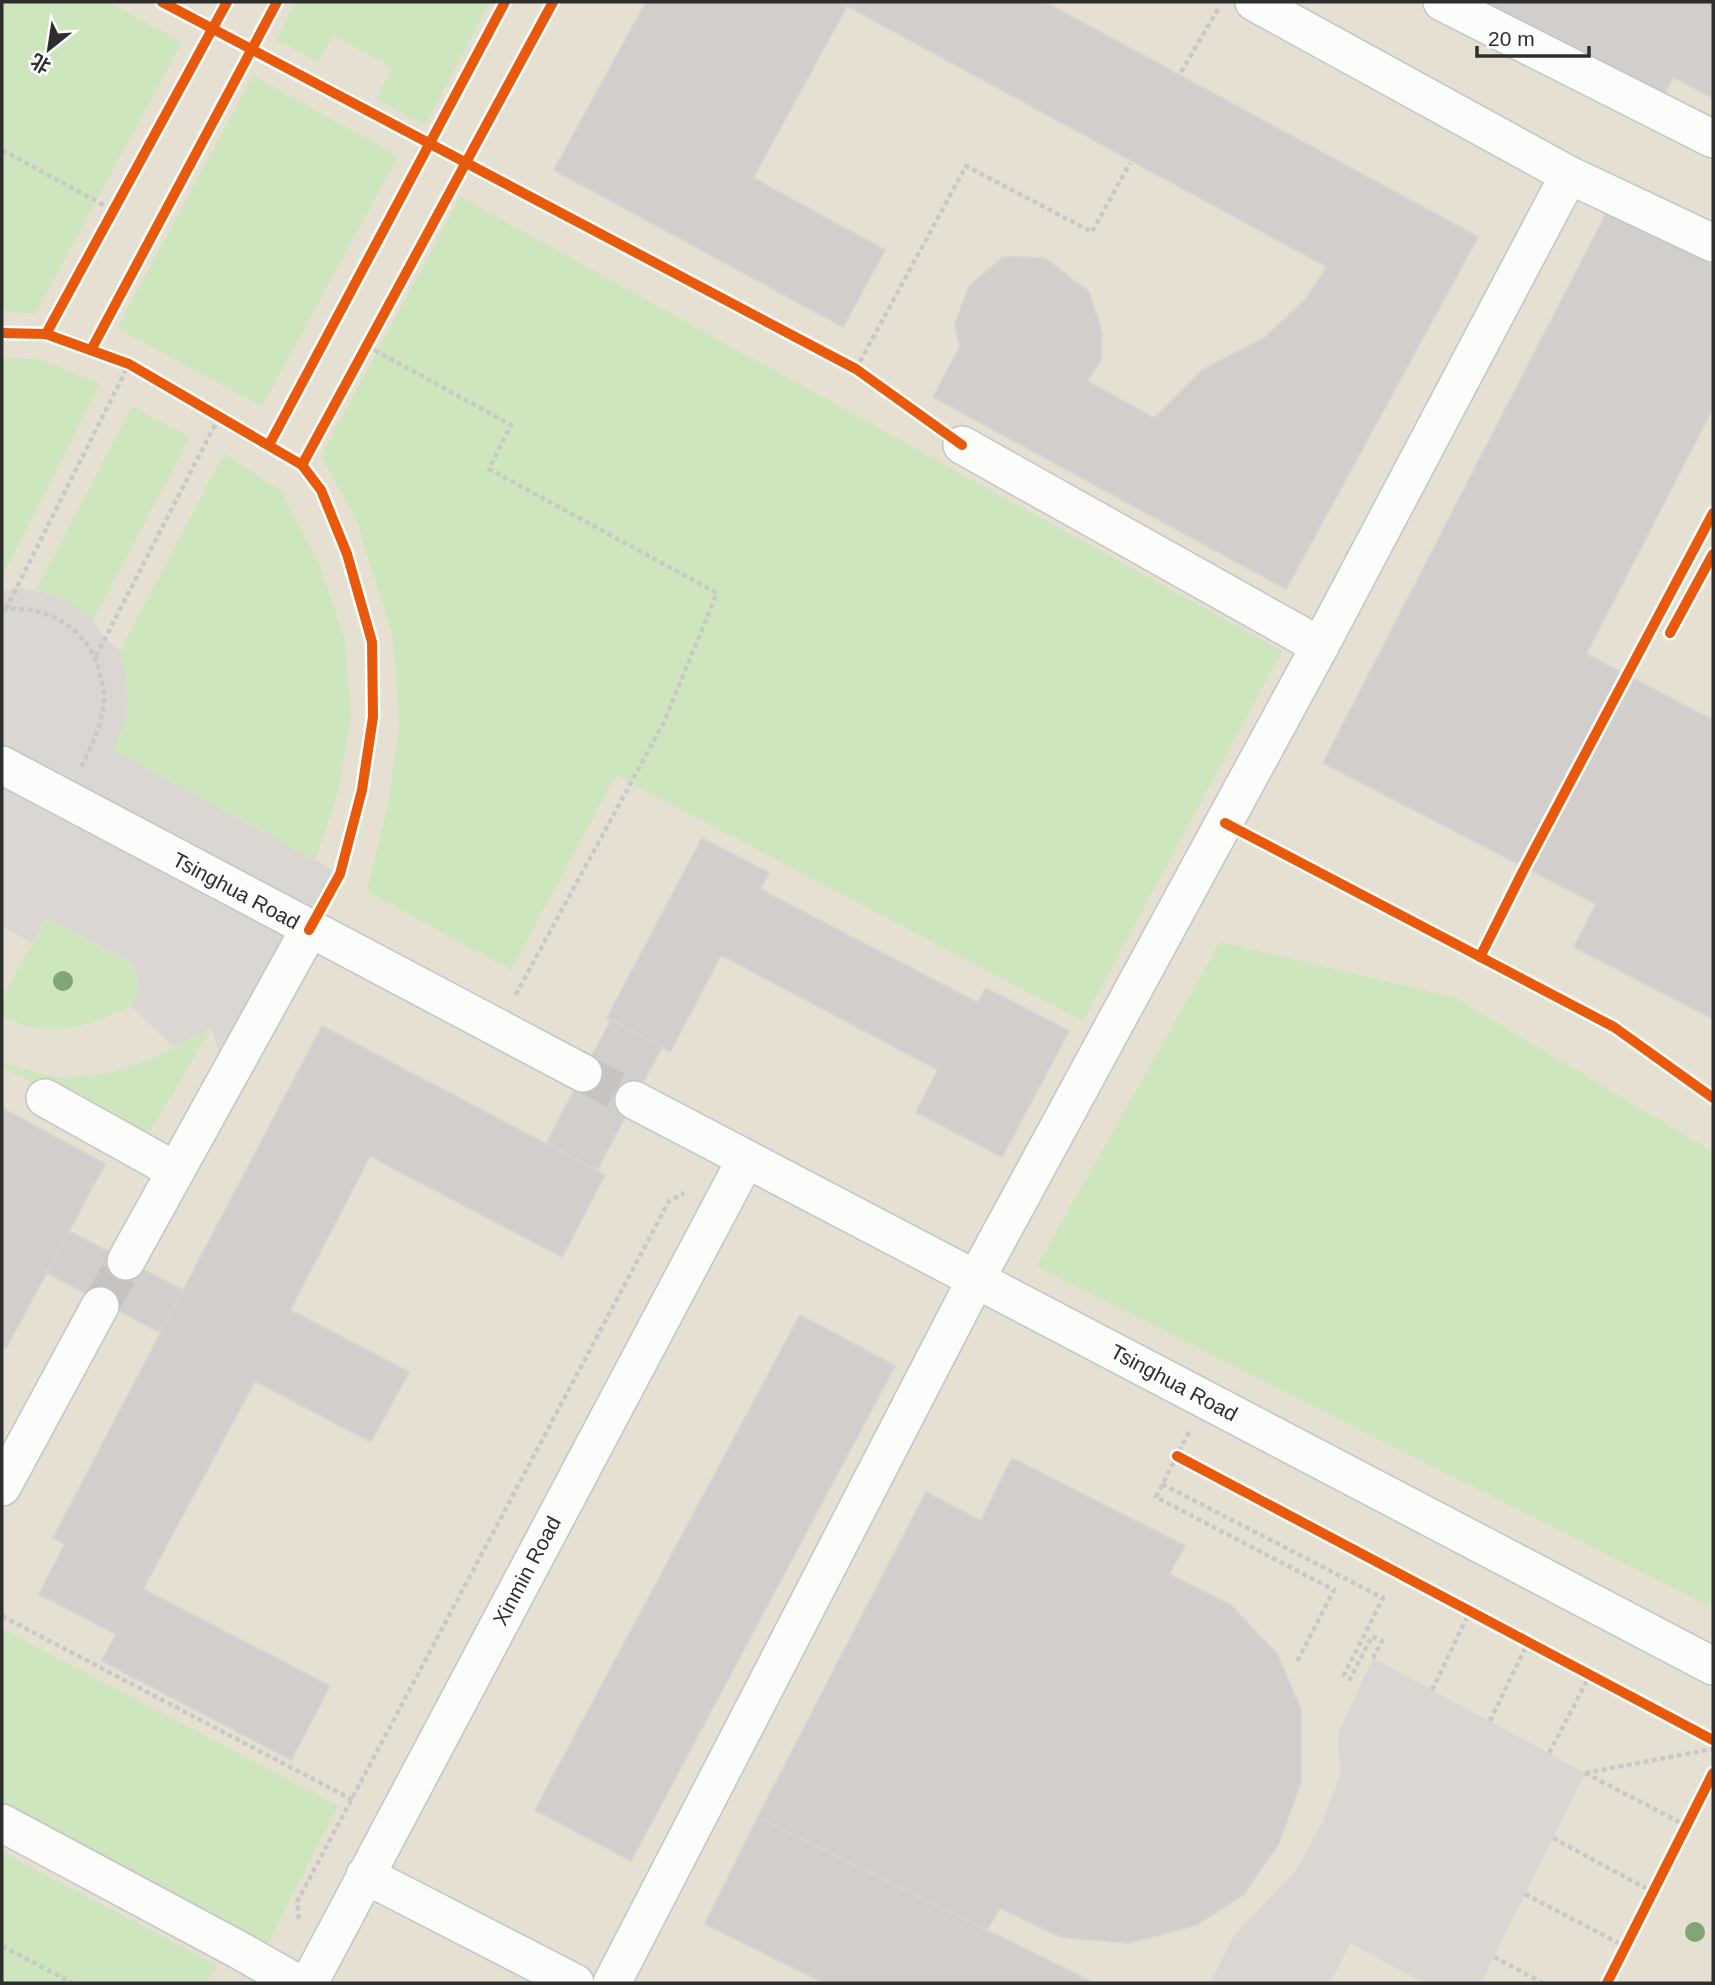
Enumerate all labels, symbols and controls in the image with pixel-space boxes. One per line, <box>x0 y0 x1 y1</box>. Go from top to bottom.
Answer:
north arrow <box>14 14 84 84</box>
scale bar <box>1477 14 1589 58</box>
text: 20 m <box>1488 27 1535 50</box>
text: 北 <box>27 49 54 77</box>
street label: Tsinghua Road <box>169 848 303 934</box>
street label: Tsinghua Road <box>1107 1340 1241 1426</box>
street label: Xinmin Road <box>488 1512 565 1629</box>

